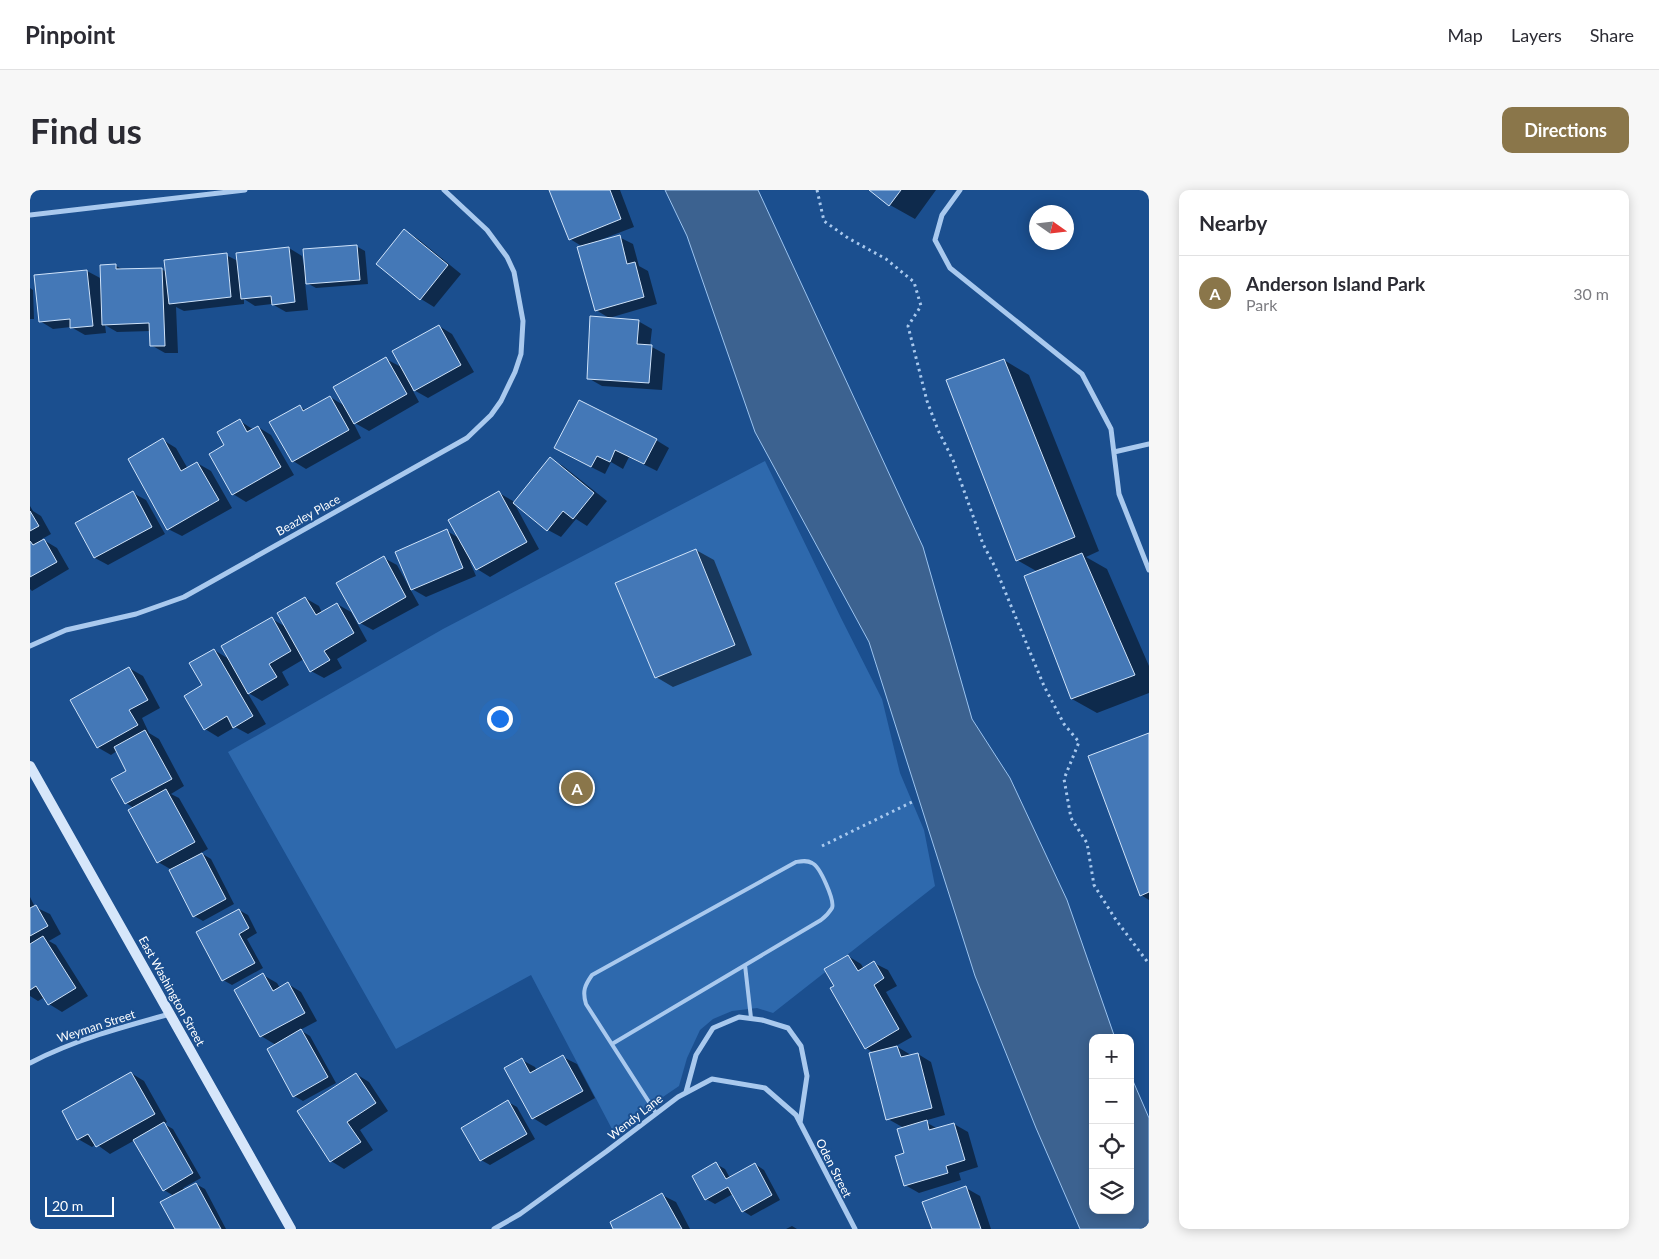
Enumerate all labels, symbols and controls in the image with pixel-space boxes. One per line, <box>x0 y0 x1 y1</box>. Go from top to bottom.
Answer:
text: Pinpoint <box>25 20 115 49</box>
text: Map <box>1447 24 1483 46</box>
text: Layers <box>1511 24 1562 46</box>
text: Share <box>1590 24 1634 46</box>
button: Directions <box>1502 107 1629 153</box>
text: Find us <box>30 109 142 151</box>
north arrow <box>1029 205 1074 250</box>
text: Nearby <box>1199 210 1267 235</box>
text: Anderson Island Park <box>1246 272 1425 295</box>
text: A <box>1209 284 1221 303</box>
text: 30 m <box>1573 284 1609 303</box>
text: Park <box>1246 295 1277 314</box>
street label: Beazley Place <box>273 491 343 539</box>
your location <box>487 706 513 732</box>
pin: A <box>561 769 593 807</box>
street label: East Washington Street <box>136 934 209 1049</box>
street label: Weyman Street <box>55 1006 138 1046</box>
map controls <box>1089 1034 1134 1214</box>
button: + <box>1089 1034 1134 1079</box>
button: − <box>1089 1079 1134 1124</box>
street label: Wendy Lane <box>605 1091 665 1143</box>
button: locate <box>1089 1124 1134 1169</box>
street label: Oden Street <box>813 1136 856 1201</box>
button: layers <box>1089 1169 1134 1214</box>
scale bar <box>45 1194 114 1217</box>
text: 20 m <box>52 1197 83 1214</box>

